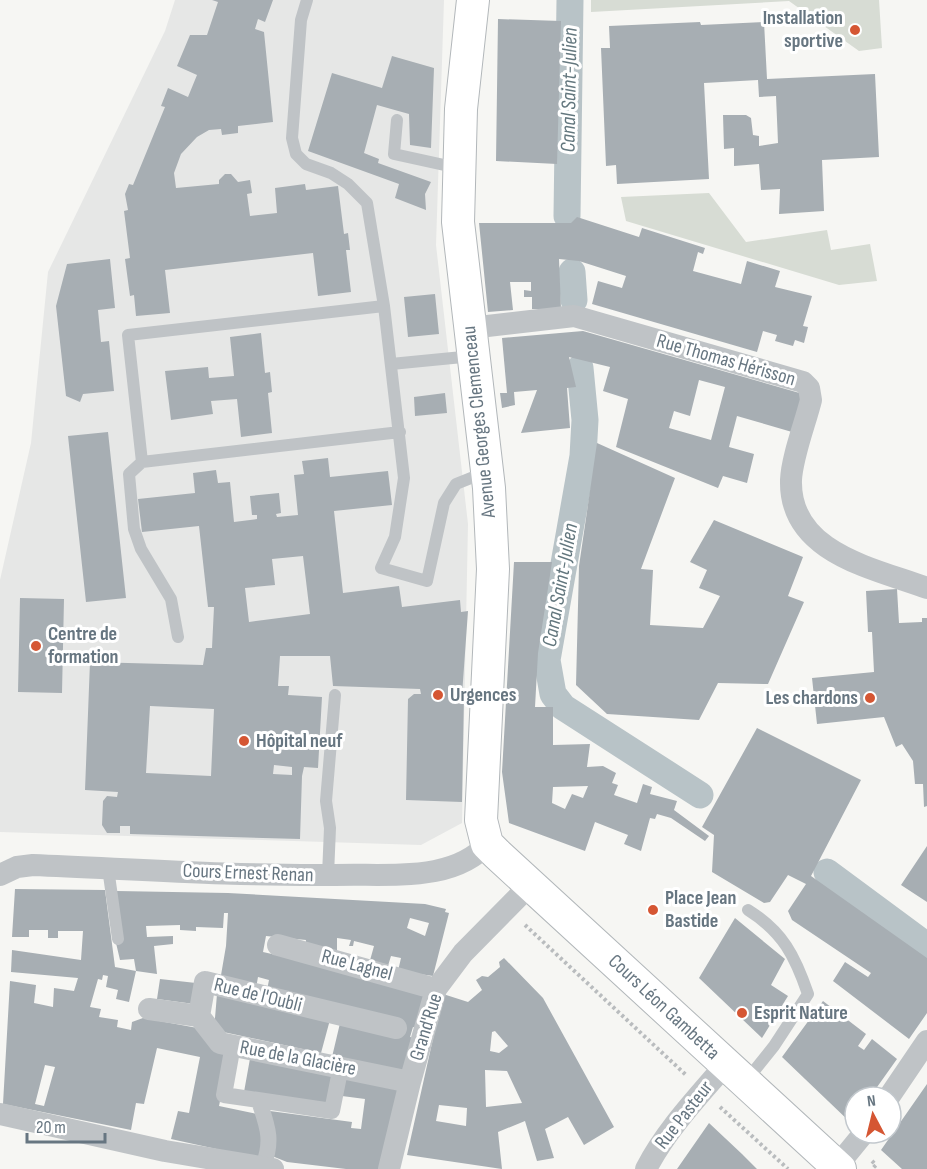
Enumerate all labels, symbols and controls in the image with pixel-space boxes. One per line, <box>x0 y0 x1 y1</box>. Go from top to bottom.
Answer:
place label: Installation sportive <box>763 6 843 53</box>
marker: Installation sportive <box>848 23 862 37</box>
water label: Canal Saint-Julien <box>555 27 583 153</box>
street label: Avenue Georges Clemenceau <box>457 325 501 520</box>
street label: Rue Thomas Hérisson <box>654 329 798 391</box>
water label: Canal Saint-Julien <box>537 521 583 649</box>
place label: Centre de formation <box>48 622 119 669</box>
marker: Centre de formation <box>29 639 43 653</box>
place label: Urgences <box>450 683 517 707</box>
place label: Les chardons <box>765 686 858 710</box>
marker: Urgences <box>431 688 445 702</box>
marker: Les chardons <box>863 691 877 705</box>
place label: Hôpital neuf <box>256 729 343 753</box>
marker: Hôpital neuf <box>237 734 251 748</box>
street label: Cours Ernest Renan <box>182 859 314 887</box>
place label: Place Jean Bastide <box>665 886 736 933</box>
marker: Place Jean Bastide <box>646 903 660 917</box>
street label: Rue Lagnel <box>319 944 395 986</box>
street label: Cours Léon Gambetta <box>603 949 725 1065</box>
street label: Rue de l'Oubli <box>212 973 304 1017</box>
street label: Grand'Rue <box>404 991 448 1063</box>
place label: Esprit Nature <box>754 1001 848 1025</box>
marker: Esprit Nature <box>735 1006 749 1020</box>
street label: Rue de la Glacière <box>238 1035 358 1081</box>
street label: Rue Pasteur <box>650 1076 718 1154</box>
north arrow <box>843 1085 903 1145</box>
text: N <box>866 1092 877 1112</box>
scale bar <box>27 1106 105 1144</box>
text: 20 m <box>36 1117 66 1138</box>

